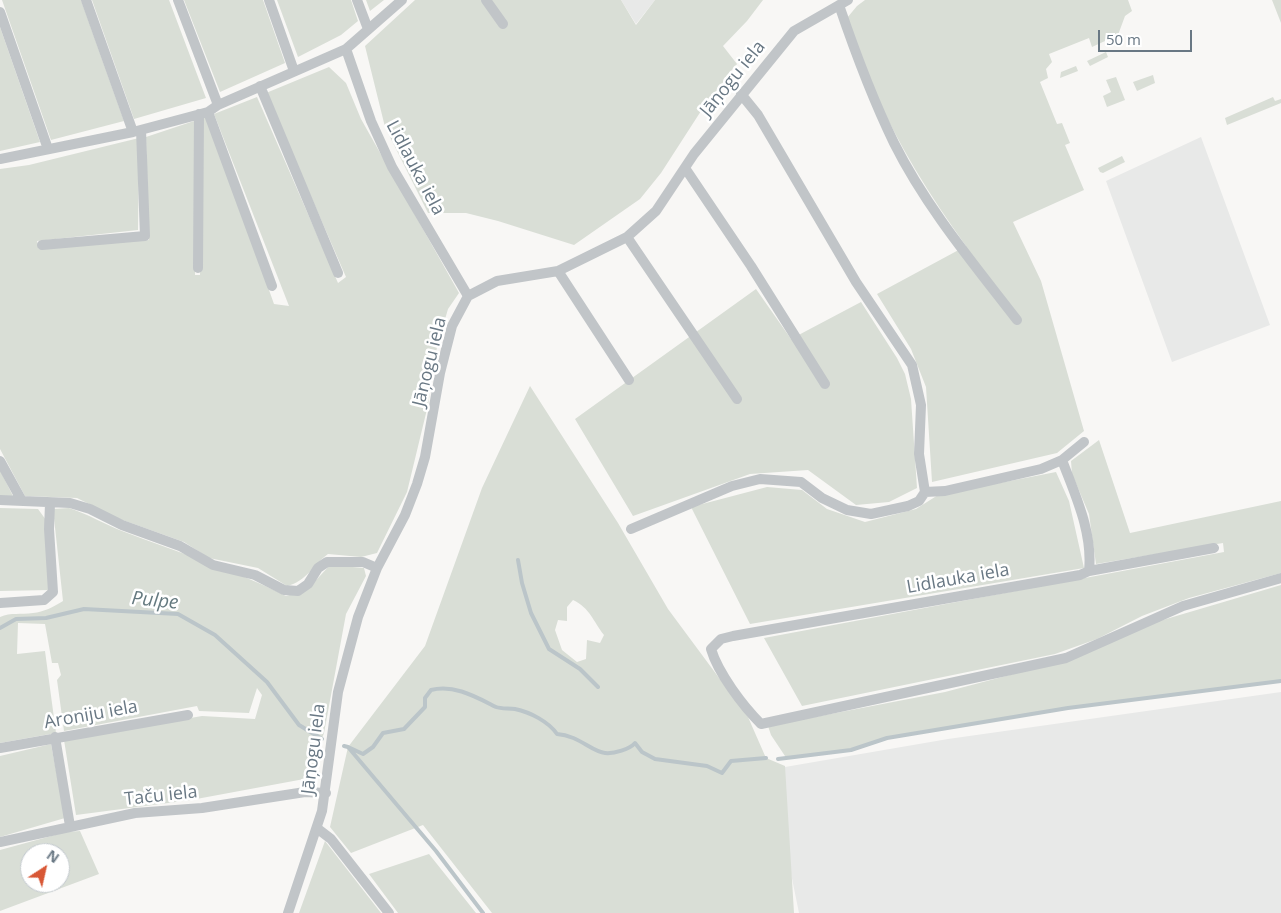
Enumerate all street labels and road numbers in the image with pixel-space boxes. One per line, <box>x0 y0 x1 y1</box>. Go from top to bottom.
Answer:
street label: Jāņogu iela <box>696 37 770 121</box>
street label: Lidlauka iela <box>381 117 449 219</box>
street label: Jāņogu iela <box>408 315 452 409</box>
street label: Lidlauka iela <box>905 559 1011 599</box>
street label: Aroniju iela <box>43 696 139 734</box>
street label: Jāņogu iela <box>298 702 330 796</box>
street label: Taču iela <box>123 781 199 811</box>

